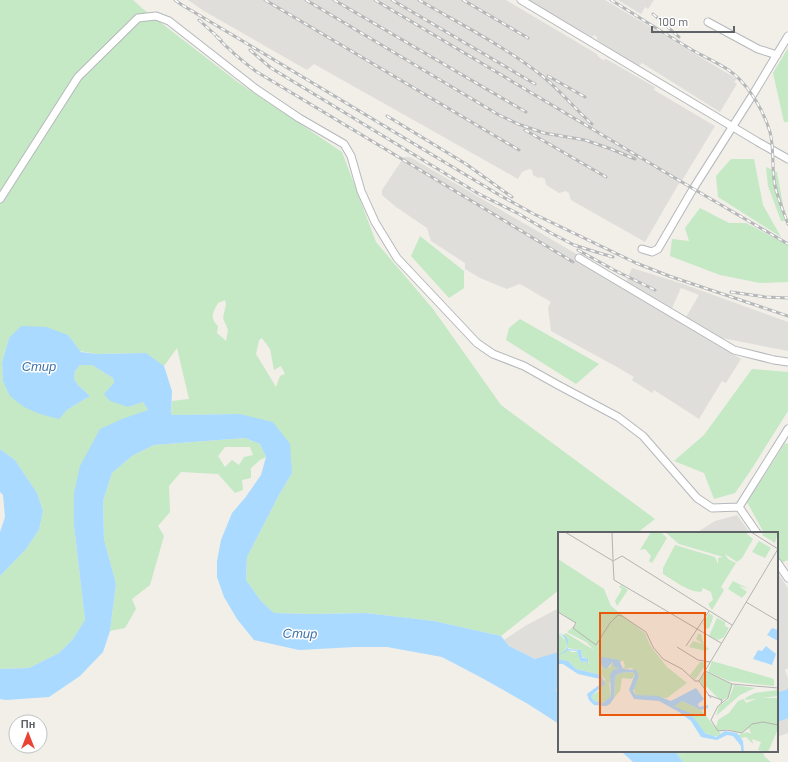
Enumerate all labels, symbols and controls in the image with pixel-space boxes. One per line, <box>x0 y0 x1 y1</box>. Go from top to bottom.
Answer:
scale bar <box>652 8 734 34</box>
text: 100 m <box>658 14 688 28</box>
water label: Стир <box>22 358 56 374</box>
inset map <box>558 532 778 752</box>
water label: Стир <box>283 625 317 641</box>
north arrow <box>8 714 48 754</box>
text: Пн <box>21 717 35 730</box>

